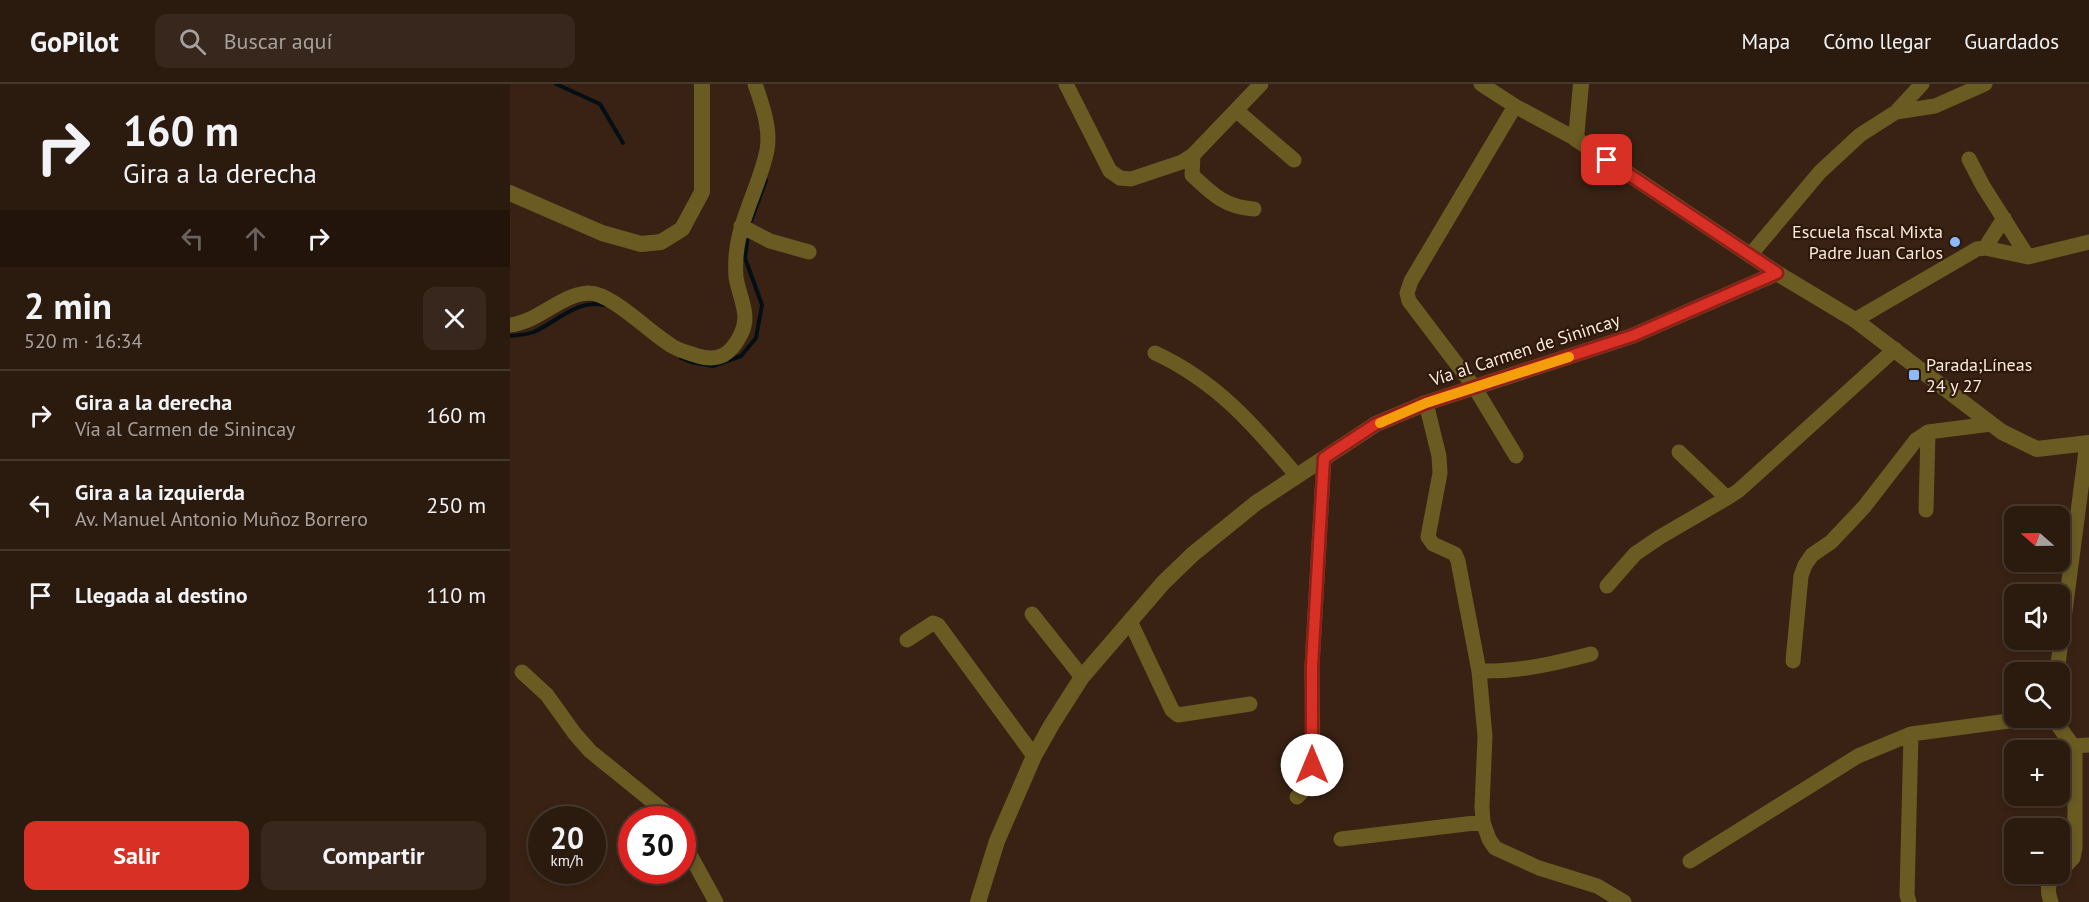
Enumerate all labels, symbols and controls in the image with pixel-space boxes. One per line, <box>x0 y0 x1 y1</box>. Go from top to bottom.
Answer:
search box <box>155 14 575 68</box>
text: GoPilot <box>30 23 119 60</box>
icon: search <box>176 25 209 58</box>
text: Buscar aquí <box>224 27 332 55</box>
text: Mapa <box>1741 28 1790 55</box>
text: Cómo llegar <box>1823 28 1931 55</box>
text: Guardados <box>1964 28 2059 55</box>
text: 160 m <box>123 103 239 158</box>
icon: right <box>24 108 102 186</box>
pin <box>1581 134 1632 185</box>
icon: arrive <box>1590 143 1623 176</box>
text: Gira a la derecha <box>123 156 317 190</box>
place label: Escuela fiscal Mixta Padre Juan Carlos <box>1792 220 1943 264</box>
icon: left <box>176 222 209 255</box>
icon: ahead <box>239 222 272 255</box>
icon: right <box>302 222 335 255</box>
marker: Escuela fiscal Mixta Padre Juan Carlos <box>1948 235 1962 249</box>
text: 2 min <box>24 282 112 329</box>
button: close <box>423 287 486 350</box>
street label: Vía al Carmen de Sinincay <box>1426 308 1623 391</box>
text: 520 m · 16:34 <box>24 328 142 354</box>
place label: Parada;Líneas 24 y 27 <box>1926 353 2032 397</box>
marker: Parada;Líneas 24 y 27 <box>1907 368 1921 382</box>
text: Gira a la derecha <box>75 388 232 416</box>
icon: right <box>24 399 57 432</box>
text: 160 m <box>426 401 486 429</box>
text: Vía al Carmen de Sinincay <box>75 416 295 442</box>
text: Gira a la izquierda <box>75 478 245 506</box>
icon: left <box>24 489 57 522</box>
text: 250 m <box>426 491 486 519</box>
text: Av. Manuel Antonio Muñoz Borrero <box>75 506 368 532</box>
north arrow <box>2004 506 2070 572</box>
map controls <box>2004 506 2070 884</box>
icon: arrive <box>24 579 57 612</box>
text: Llegada al destino <box>75 581 248 609</box>
text: 110 m <box>426 581 486 609</box>
button: sound <box>2004 584 2070 650</box>
button: search <box>2004 662 2070 728</box>
position arrow <box>1280 733 1344 797</box>
button: + <box>2004 740 2070 806</box>
speed limit sign: 30 <box>618 806 696 884</box>
text: 20 <box>550 818 584 857</box>
button: − <box>2004 818 2070 884</box>
button: Salir <box>24 821 249 890</box>
button: Compartir <box>261 821 486 890</box>
text: km/h <box>551 851 583 870</box>

